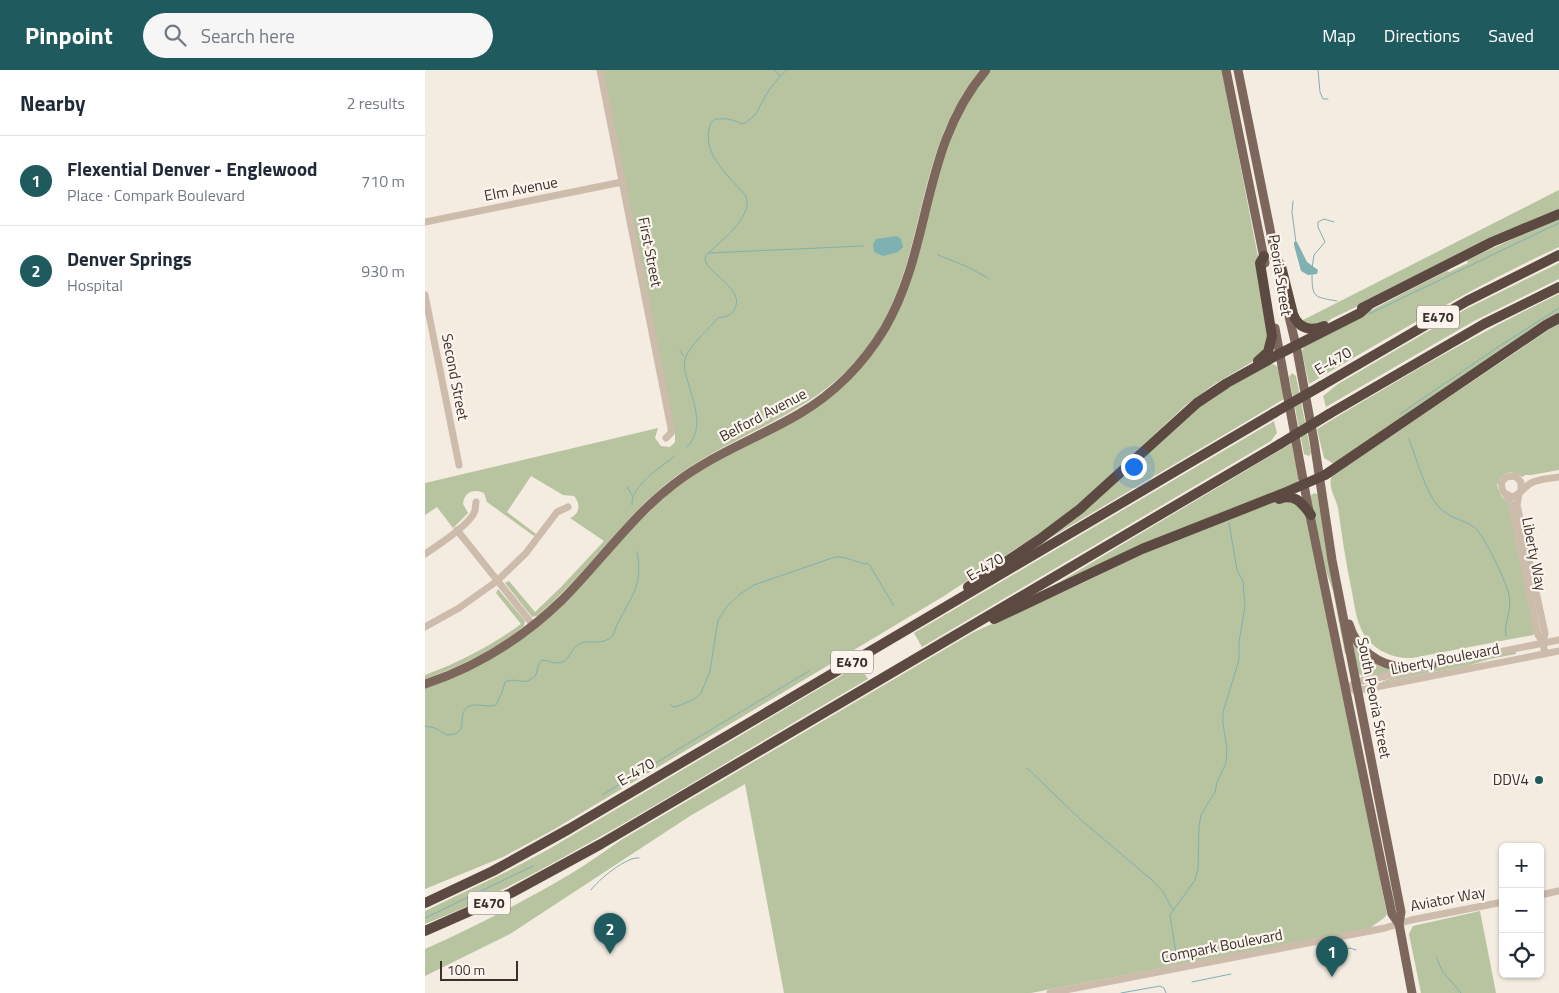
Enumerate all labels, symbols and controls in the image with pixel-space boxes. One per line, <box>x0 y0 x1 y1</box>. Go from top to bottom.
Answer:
search box <box>143 13 493 58</box>
text: Pinpoint <box>25 17 113 53</box>
icon: search <box>161 21 189 49</box>
text: Search here <box>201 21 295 50</box>
text: Map <box>1322 22 1356 49</box>
text: Directions <box>1384 22 1460 49</box>
text: Saved <box>1488 22 1534 49</box>
text: Nearby <box>20 87 85 119</box>
text: 2 results <box>346 91 405 115</box>
text: Flexential Denver - Englewood <box>67 154 318 183</box>
text: 1 <box>32 169 40 193</box>
text: 710 m <box>361 169 405 193</box>
street label: Elm Avenue <box>482 170 560 207</box>
text: Place · Compark Boulevard <box>67 183 245 207</box>
street label: First Street <box>632 215 669 289</box>
street label: Peoria Street <box>1263 232 1298 318</box>
text: Denver Springs <box>67 244 192 273</box>
text: 2 <box>32 259 40 283</box>
text: 930 m <box>361 259 405 283</box>
text: Hospital <box>67 273 123 297</box>
road number: E470 <box>1417 306 1459 328</box>
street label: Second Street <box>436 331 475 423</box>
street label: E-470 <box>1310 340 1356 381</box>
street label: Belford Avenue <box>715 382 811 447</box>
your location <box>1121 454 1147 480</box>
street label: Liberty Way <box>1516 515 1553 593</box>
street label: E-470 <box>962 546 1008 587</box>
street label: South Peoria Street <box>1351 635 1398 761</box>
street label: Liberty Boulevard <box>1388 637 1501 680</box>
road number: E470 <box>831 650 873 674</box>
street label: E-470 <box>613 751 659 792</box>
place label: DDV4 <box>1493 768 1529 791</box>
marker: DDV4 <box>1533 774 1545 786</box>
map controls <box>1499 843 1544 978</box>
button: + <box>1499 843 1544 888</box>
street label: Aviator Way <box>1408 880 1487 917</box>
button: − <box>1499 888 1544 933</box>
road number: E470 <box>468 891 510 914</box>
pin: 2 <box>594 913 626 954</box>
street label: Compark Boulevard <box>1159 922 1285 969</box>
button: locate <box>1499 933 1544 978</box>
pin: 1 <box>1316 936 1348 977</box>
scale bar <box>440 958 517 981</box>
text: 100 m <box>447 959 485 980</box>

